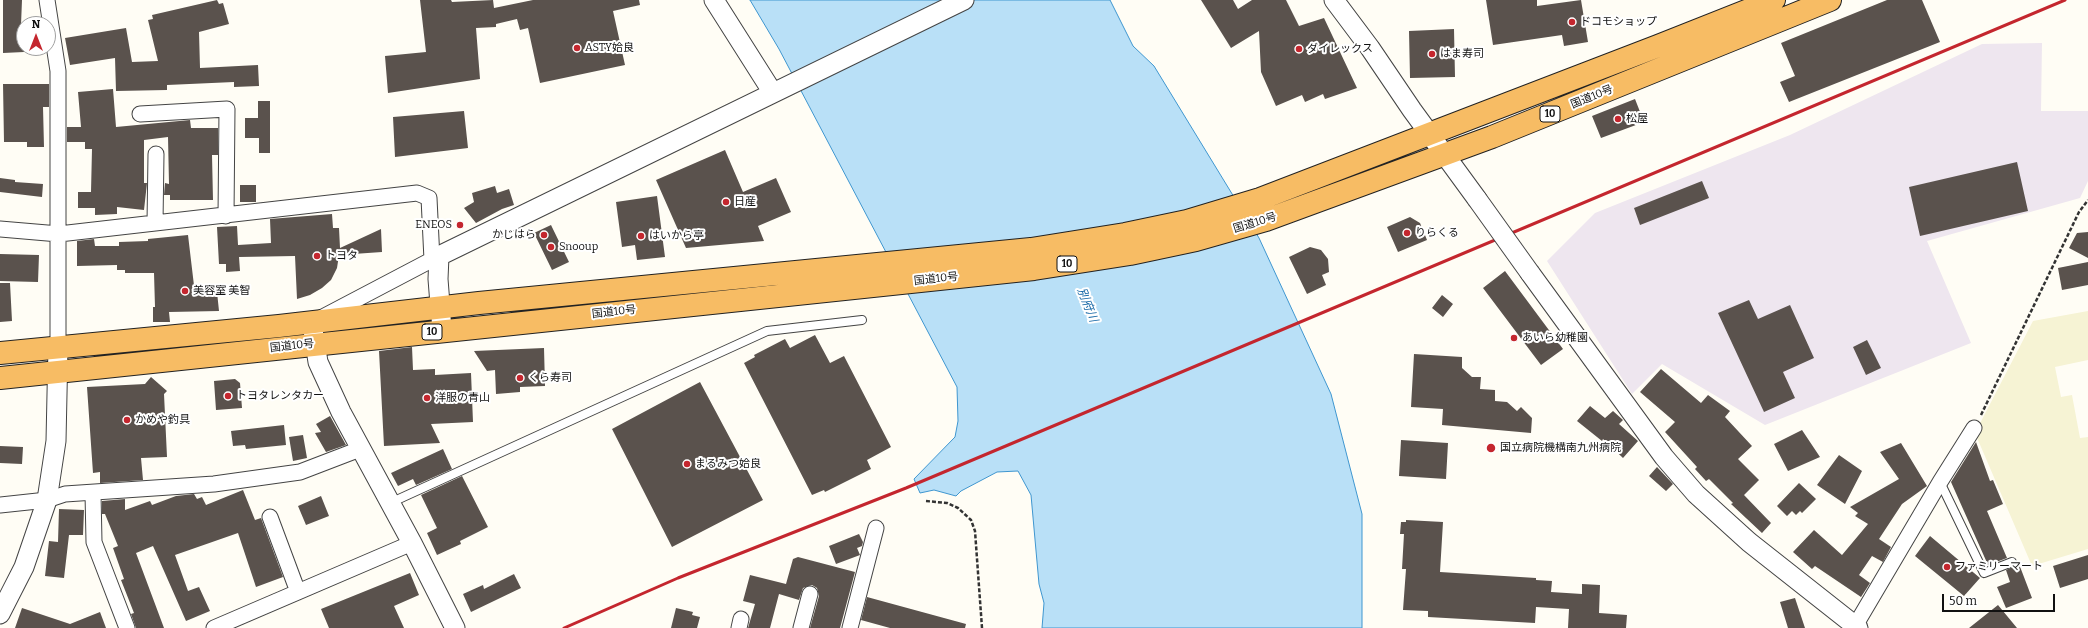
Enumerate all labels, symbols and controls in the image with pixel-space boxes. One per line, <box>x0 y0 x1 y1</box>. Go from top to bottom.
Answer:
place label: ドコモショップ <box>1580 15 1657 29</box>
north arrow <box>16 16 56 56</box>
marker: ドコモショップ <box>1567 17 1577 27</box>
text: N <box>32 18 40 31</box>
place label: ASTY姶良 <box>585 41 634 55</box>
place label: ダイレックス <box>1307 42 1373 56</box>
marker: ASTY姶良 <box>572 43 582 53</box>
marker: ダイレックス <box>1294 44 1304 54</box>
place label: はま寿司 <box>1440 47 1484 61</box>
marker: はま寿司 <box>1427 49 1437 59</box>
street label: 国道10号 <box>1569 83 1615 111</box>
road number: 10 <box>1540 106 1560 122</box>
place label: 松屋 <box>1626 112 1648 126</box>
marker: 松屋 <box>1613 114 1623 124</box>
place label: 日産 <box>734 195 756 209</box>
marker: 日産 <box>721 197 731 207</box>
street label: 国道10号 <box>1232 210 1278 236</box>
place label: ENEOS <box>415 218 452 232</box>
marker: ENEOS <box>455 220 465 230</box>
place label: りらくる <box>1415 226 1459 240</box>
place label: かじはら <box>492 228 536 242</box>
marker: りらくる <box>1402 228 1412 238</box>
place label: はいから亭 <box>649 229 704 243</box>
marker: かじはら <box>539 230 549 240</box>
marker: はいから亭 <box>636 231 646 241</box>
place label: Snooup <box>559 240 598 254</box>
marker: Snooup <box>546 242 556 252</box>
place label: トヨタ <box>325 249 358 263</box>
marker: トヨタ <box>312 251 322 261</box>
road number: 10 <box>1057 256 1077 272</box>
street label: 国道10号 <box>913 270 959 288</box>
place label: 美容室 美智 <box>193 284 250 298</box>
marker: 美容室 美智 <box>180 286 190 296</box>
water label: 別府川 <box>1074 286 1100 324</box>
street label: 国道10号 <box>591 303 637 321</box>
road number: 10 <box>422 324 442 340</box>
place label: あいら幼稚園 <box>1522 331 1588 345</box>
marker: あいら幼稚園 <box>1509 333 1519 343</box>
street label: 国道10号 <box>269 337 315 355</box>
place label: くら寿司 <box>528 371 572 385</box>
marker: くら寿司 <box>515 373 525 383</box>
place label: トヨタレンタカー <box>236 389 324 403</box>
marker: トヨタレンタカー <box>223 391 233 401</box>
place label: 洋服の青山 <box>435 391 490 405</box>
marker: 洋服の青山 <box>422 393 432 403</box>
place label: かめや釣具 <box>135 413 190 427</box>
marker: かめや釣具 <box>122 415 132 425</box>
place label: 国立病院機構南九州病院 <box>1500 441 1621 455</box>
marker: 国立病院機構南九州病院 <box>1485 442 1497 454</box>
place label: まるみつ姶良 <box>695 457 761 471</box>
marker: まるみつ姶良 <box>682 459 692 469</box>
place label: ファミリーマート <box>1955 560 2043 574</box>
marker: ファミリーマート <box>1942 562 1952 572</box>
scale bar <box>1944 586 2057 612</box>
text: 50 m <box>1949 594 1977 608</box>

